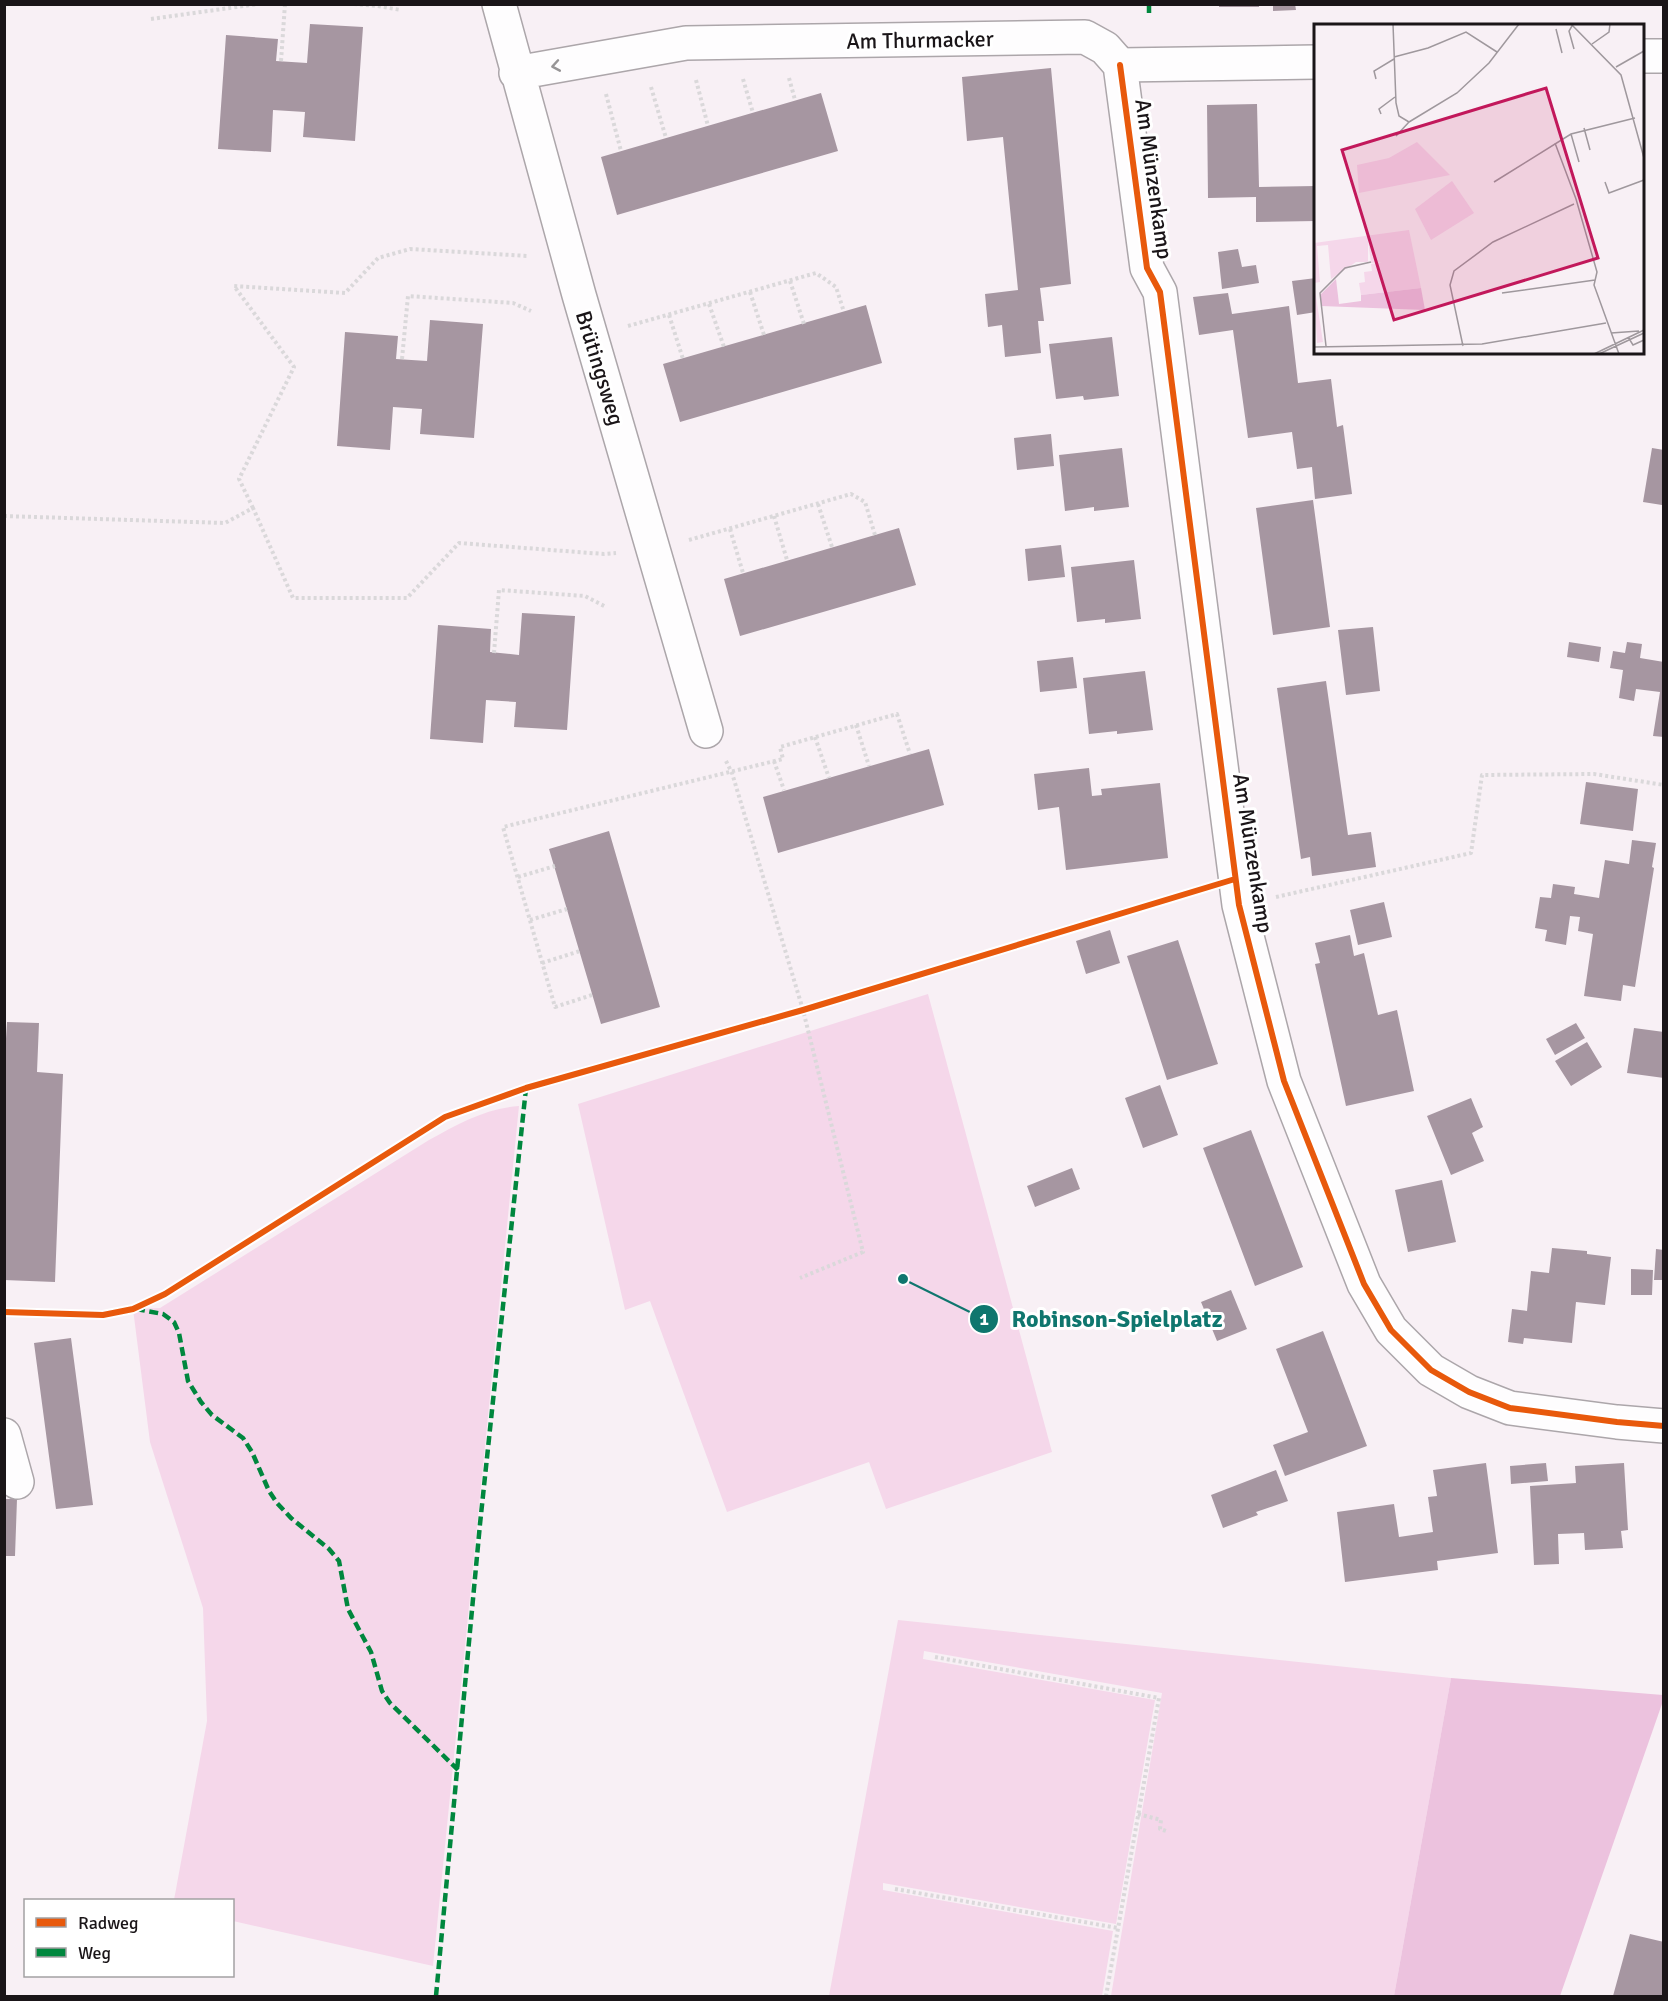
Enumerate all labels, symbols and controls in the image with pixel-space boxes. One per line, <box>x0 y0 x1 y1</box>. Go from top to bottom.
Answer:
inset map <box>1314 24 1644 354</box>
street label: Am Thurmacker <box>846 25 994 55</box>
one-way arrow <box>552 59 562 72</box>
street label: Am Münzenkamp <box>1129 97 1179 261</box>
street label: Brütingsweg <box>570 307 630 429</box>
street label: Am Münzenkamp <box>1227 771 1279 935</box>
callout: Robinson-Spielplatz <box>969 1298 1234 1340</box>
text: Robinson-Spielplatz <box>1012 1304 1223 1334</box>
text: 1 <box>979 1308 989 1330</box>
legend <box>24 1899 234 1977</box>
text: Radweg <box>78 1912 139 1934</box>
text: Weg <box>78 1942 111 1964</box>

